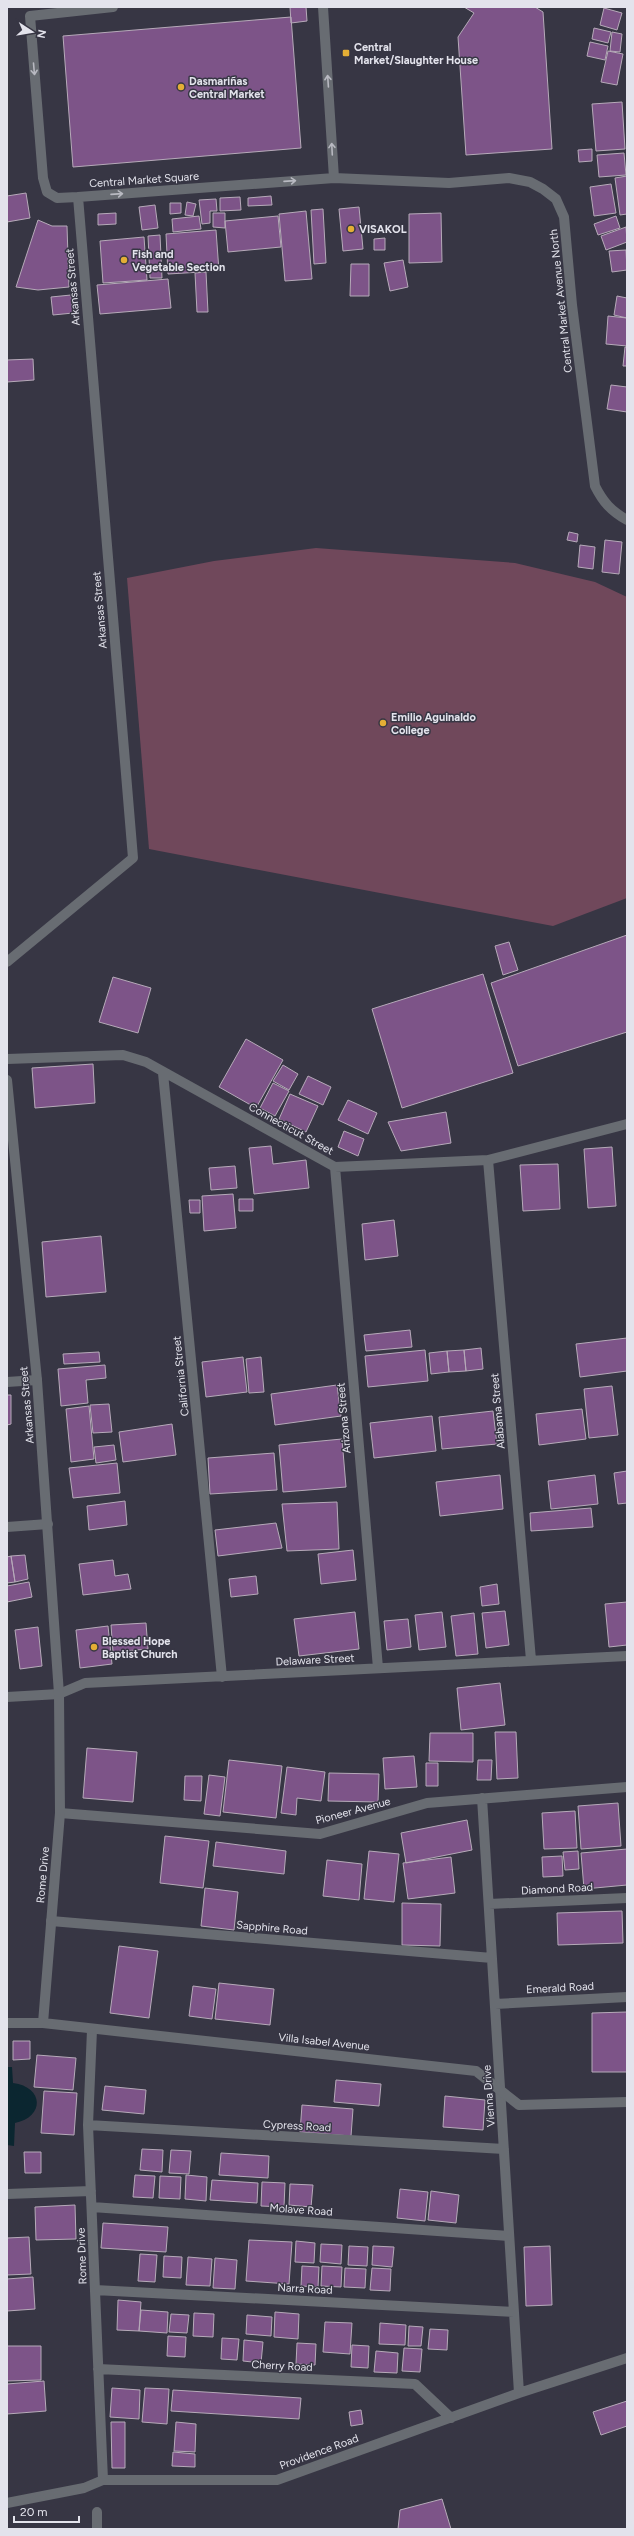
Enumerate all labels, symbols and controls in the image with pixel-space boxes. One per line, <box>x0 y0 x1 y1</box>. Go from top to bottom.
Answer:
north arrow <box>12 12 52 52</box>
text: N <box>34 28 49 39</box>
place label: Central Market/Slaughter House <box>354 41 478 67</box>
marker: Central Market/Slaughter House <box>341 48 351 58</box>
one-way arrow <box>31 62 38 75</box>
place label: Dasmariñas Central Market <box>189 75 265 101</box>
one-way arrow <box>325 75 332 88</box>
marker: Dasmariñas Central Market <box>176 82 186 92</box>
one-way arrow <box>329 143 336 156</box>
street label: Central Market Square <box>89 170 199 190</box>
one-way arrow <box>283 178 296 185</box>
one-way arrow <box>110 191 123 198</box>
place label: VISAKOL <box>359 223 407 236</box>
marker: VISAKOL <box>346 224 356 234</box>
street label: Central Market Avenue North <box>547 229 575 373</box>
street label: Arkansas Street <box>63 248 83 326</box>
place label: Fish and Vegetable Section <box>132 248 225 274</box>
marker: Fish and Vegetable Section <box>119 255 129 265</box>
street label: Arkansas Street <box>90 571 110 649</box>
place label: Emilio Aguinaldo College <box>391 711 476 737</box>
marker: Emilio Aguinaldo College <box>378 718 388 728</box>
street label: Connecticut Street <box>246 1100 336 1158</box>
street label: California Street <box>170 1335 192 1417</box>
street label: Arkansas Street <box>17 1366 37 1444</box>
street label: Alabama Street <box>488 1373 508 1449</box>
street label: Arizona Street <box>334 1382 354 1454</box>
place label: Blessed Hope Baptist Church <box>102 1635 178 1661</box>
marker: Blessed Hope Baptist Church <box>89 1642 99 1652</box>
street label: Delaware Street <box>275 1651 355 1669</box>
street label: Pioneer Avenue <box>314 1795 392 1827</box>
street label: Rome Drive <box>34 1846 52 1904</box>
street label: Diamond Road <box>521 1881 593 1897</box>
street label: Sapphire Road <box>236 1918 308 1938</box>
street label: Emerald Road <box>526 1980 594 1996</box>
street label: Villa Isabel Avenue <box>278 2031 370 2053</box>
street label: Vienna Drive <box>480 2065 498 2127</box>
street label: Cypress Road <box>263 2118 331 2134</box>
street label: Molave Road <box>269 2201 333 2219</box>
street label: Rome Drive <box>75 2227 89 2285</box>
street label: Narra Road <box>277 2281 333 2297</box>
street label: Cherry Road <box>251 2358 313 2374</box>
street label: Providence Road <box>278 2432 360 2472</box>
scale bar <box>14 2498 79 2524</box>
text: 20 m <box>20 2505 48 2519</box>

